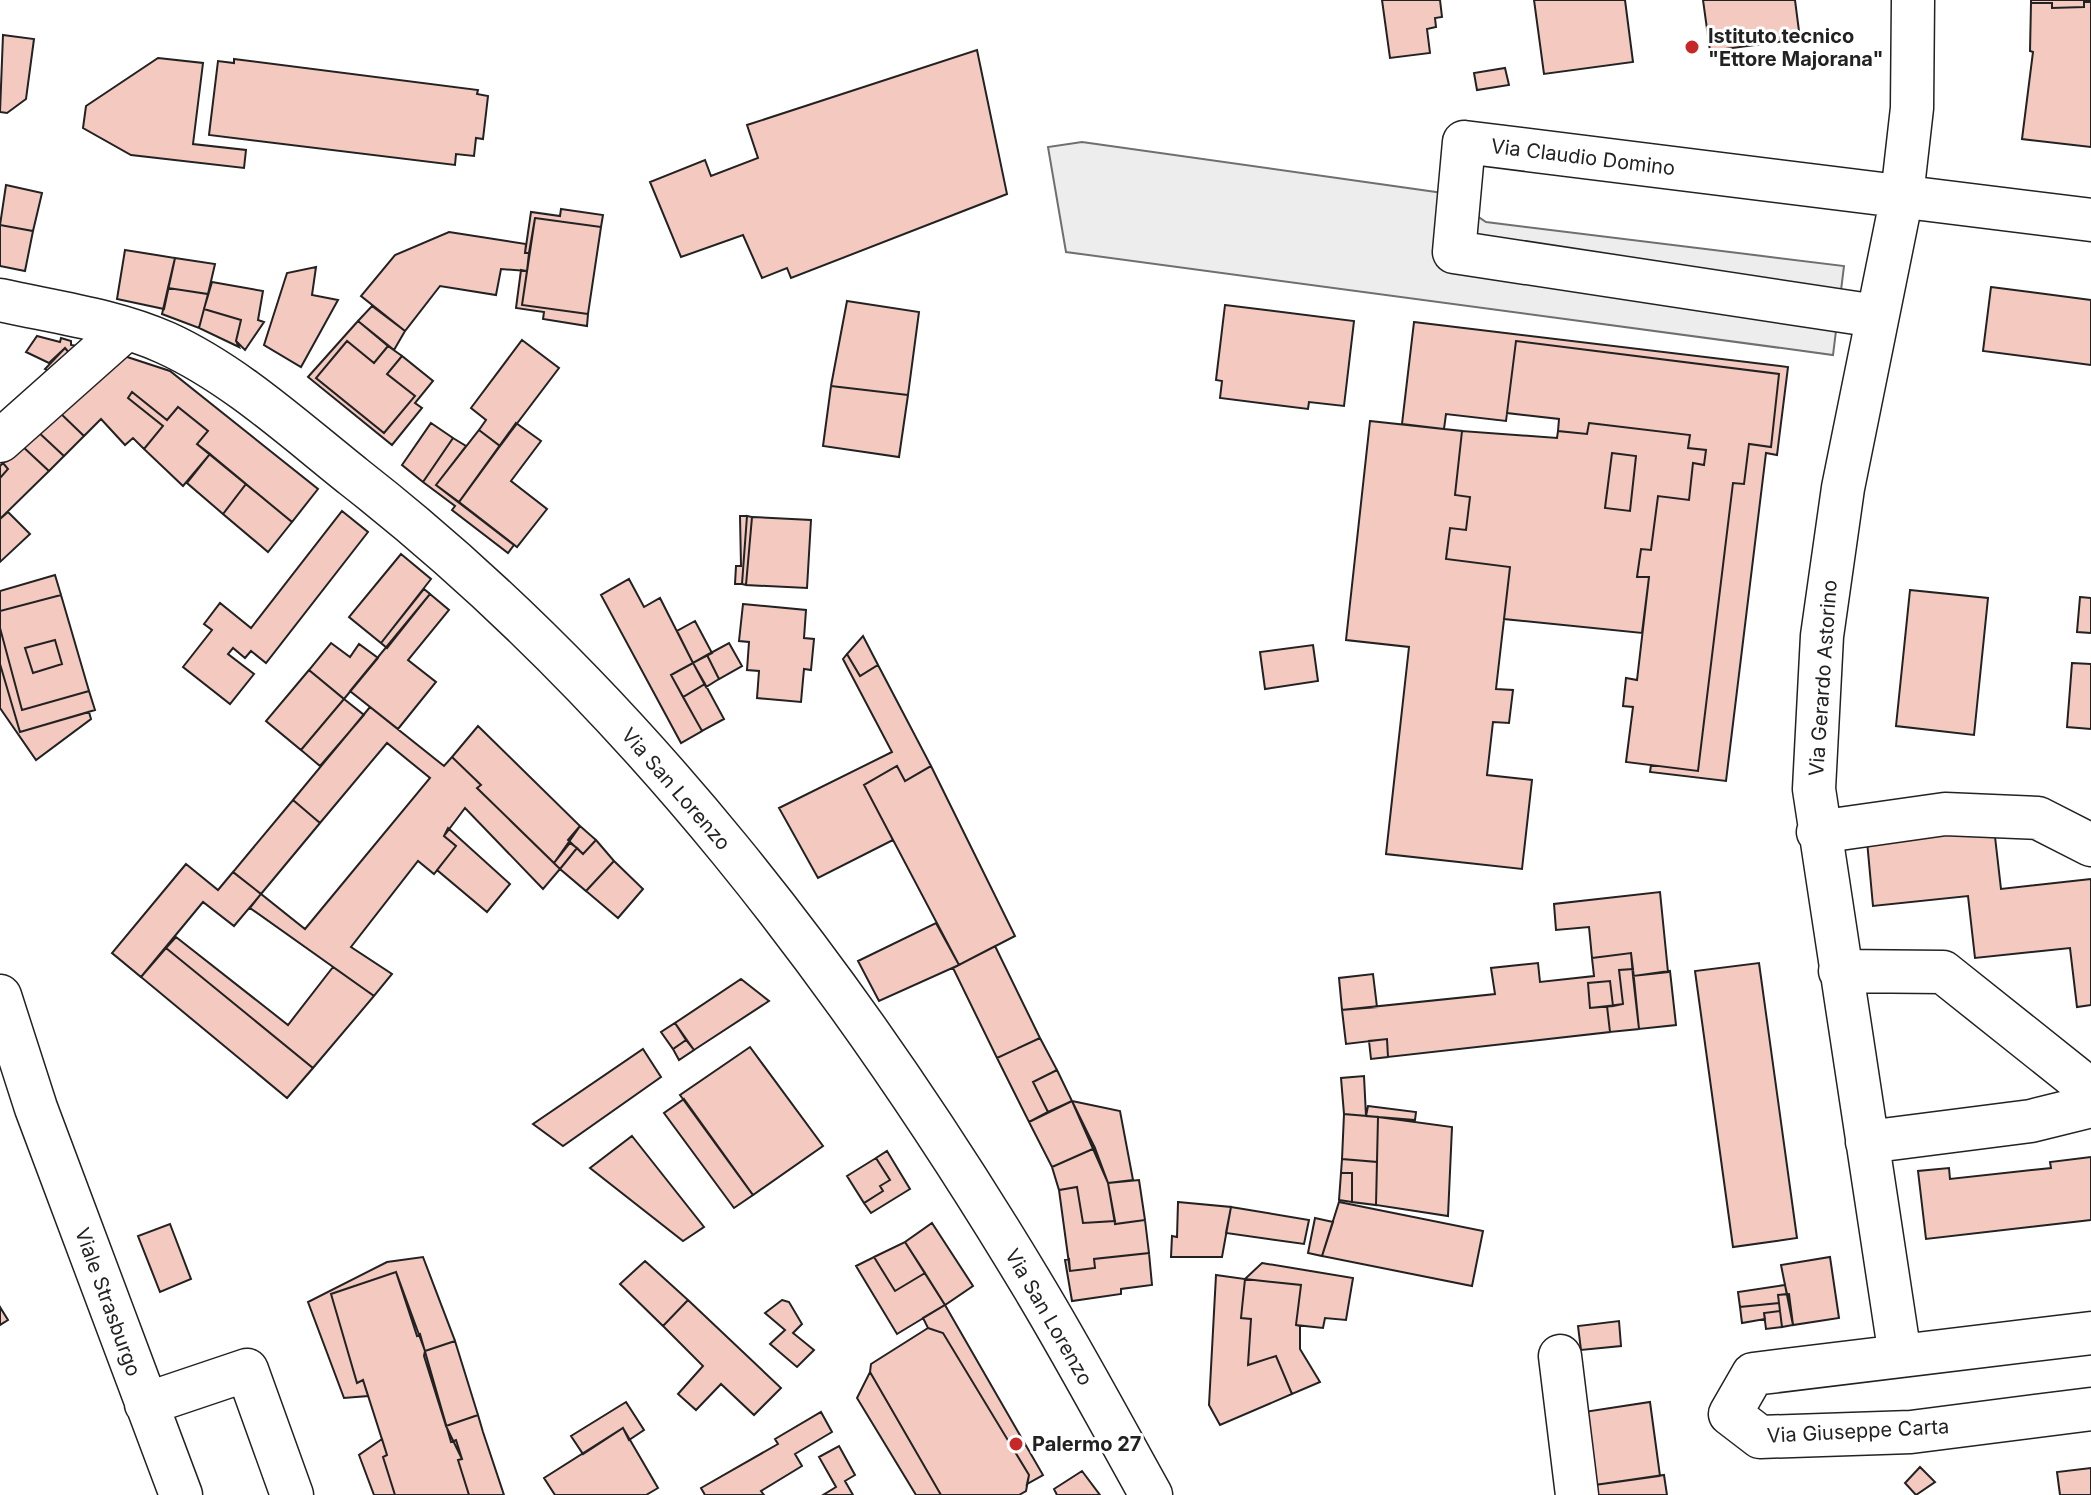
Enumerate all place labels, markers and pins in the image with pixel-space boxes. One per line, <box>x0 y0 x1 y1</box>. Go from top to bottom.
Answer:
place label: Istituto tecnico "Ettore Majorana" <box>1708 24 1884 71</box>
marker: Istituto tecnico "Ettore Majorana" <box>1683 38 1701 56</box>
place label: Palermo 27 <box>1032 1432 1141 1456</box>
marker: Palermo 27 <box>1007 1435 1025 1453</box>

